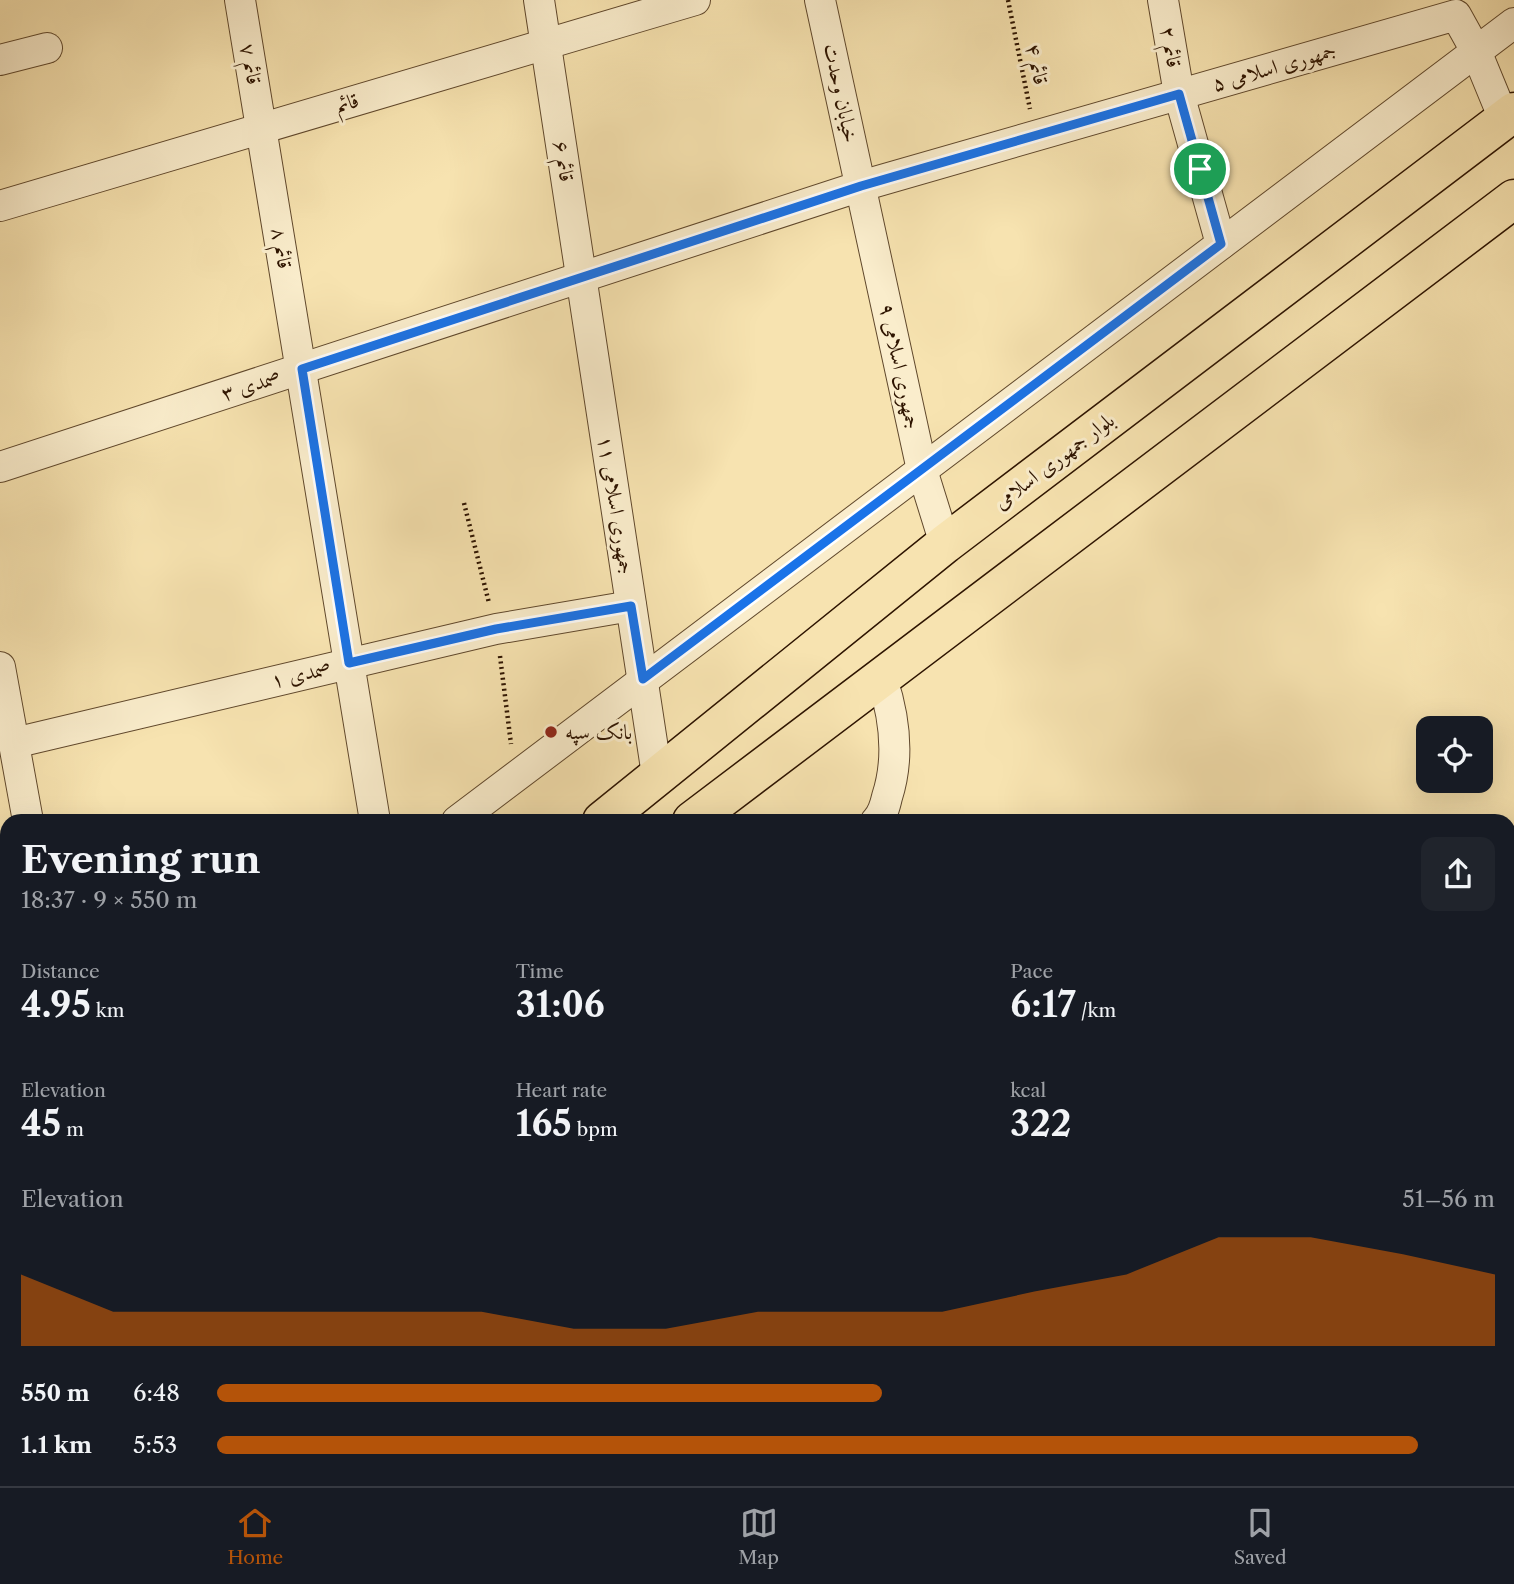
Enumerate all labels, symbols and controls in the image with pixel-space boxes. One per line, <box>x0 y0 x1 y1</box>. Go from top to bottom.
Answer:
street label: قائم ۲ <box>1150 24 1187 70</box>
street label: جمهوری اسلامی ۵ <box>1209 37 1339 97</box>
street label: قائم ۷ <box>230 41 267 87</box>
street label: خیابان وحدت <box>818 41 864 145</box>
street label: قائم ۴ <box>1015 41 1054 88</box>
street label: قائم <box>332 87 363 124</box>
street label: قائم ۶ <box>543 139 580 184</box>
pin <box>1170 139 1230 199</box>
icon: arrive <box>1181 150 1219 188</box>
street label: قائم ۸ <box>261 226 298 271</box>
street label: جمهوری اسلامی ۹ <box>874 301 926 431</box>
street label: صمدی ۳ <box>218 363 284 406</box>
street label: بلوار جمهوری اسلامی <box>988 407 1120 515</box>
street label: جمهوری اسلامی ۱۱ <box>592 434 640 576</box>
street label: صمدی ۱ <box>268 654 333 693</box>
map controls <box>1416 716 1493 793</box>
button: locate <box>1416 716 1493 793</box>
place label: بانک سپه <box>565 719 632 746</box>
marker: بانک سپه <box>543 724 559 740</box>
text: Evening run <box>21 836 261 883</box>
button: share <box>1421 837 1495 911</box>
text: 18:37 · 9 × 550 m <box>21 886 197 914</box>
text: Distance <box>21 960 100 983</box>
text: Time <box>516 960 564 983</box>
text: Pace <box>1010 960 1053 983</box>
text: 4.95 <box>21 983 91 1026</box>
text: 31:06 <box>516 983 605 1026</box>
text: 6:17 <box>1010 983 1076 1026</box>
text: km <box>91 999 125 1022</box>
text: /km <box>1076 999 1116 1022</box>
text: Elevation <box>21 1079 106 1102</box>
text: Heart rate <box>516 1079 607 1102</box>
text: kcal <box>1010 1079 1046 1102</box>
text: 45 <box>21 1102 61 1145</box>
text: 165 <box>516 1102 572 1145</box>
text: 322 <box>1010 1102 1071 1145</box>
text: m <box>61 1118 84 1141</box>
text: bpm <box>572 1118 618 1141</box>
text: Elevation <box>21 1185 124 1213</box>
text: 51–56 m <box>1402 1185 1495 1213</box>
text: 550 m <box>21 1379 90 1407</box>
text: 6:48 <box>133 1379 180 1407</box>
text: 1.1 km <box>21 1431 92 1459</box>
text: 5:53 <box>133 1431 177 1459</box>
tab: Home <box>227 1504 283 1569</box>
tab: Map <box>738 1504 779 1569</box>
tab: Saved <box>1234 1504 1287 1569</box>

